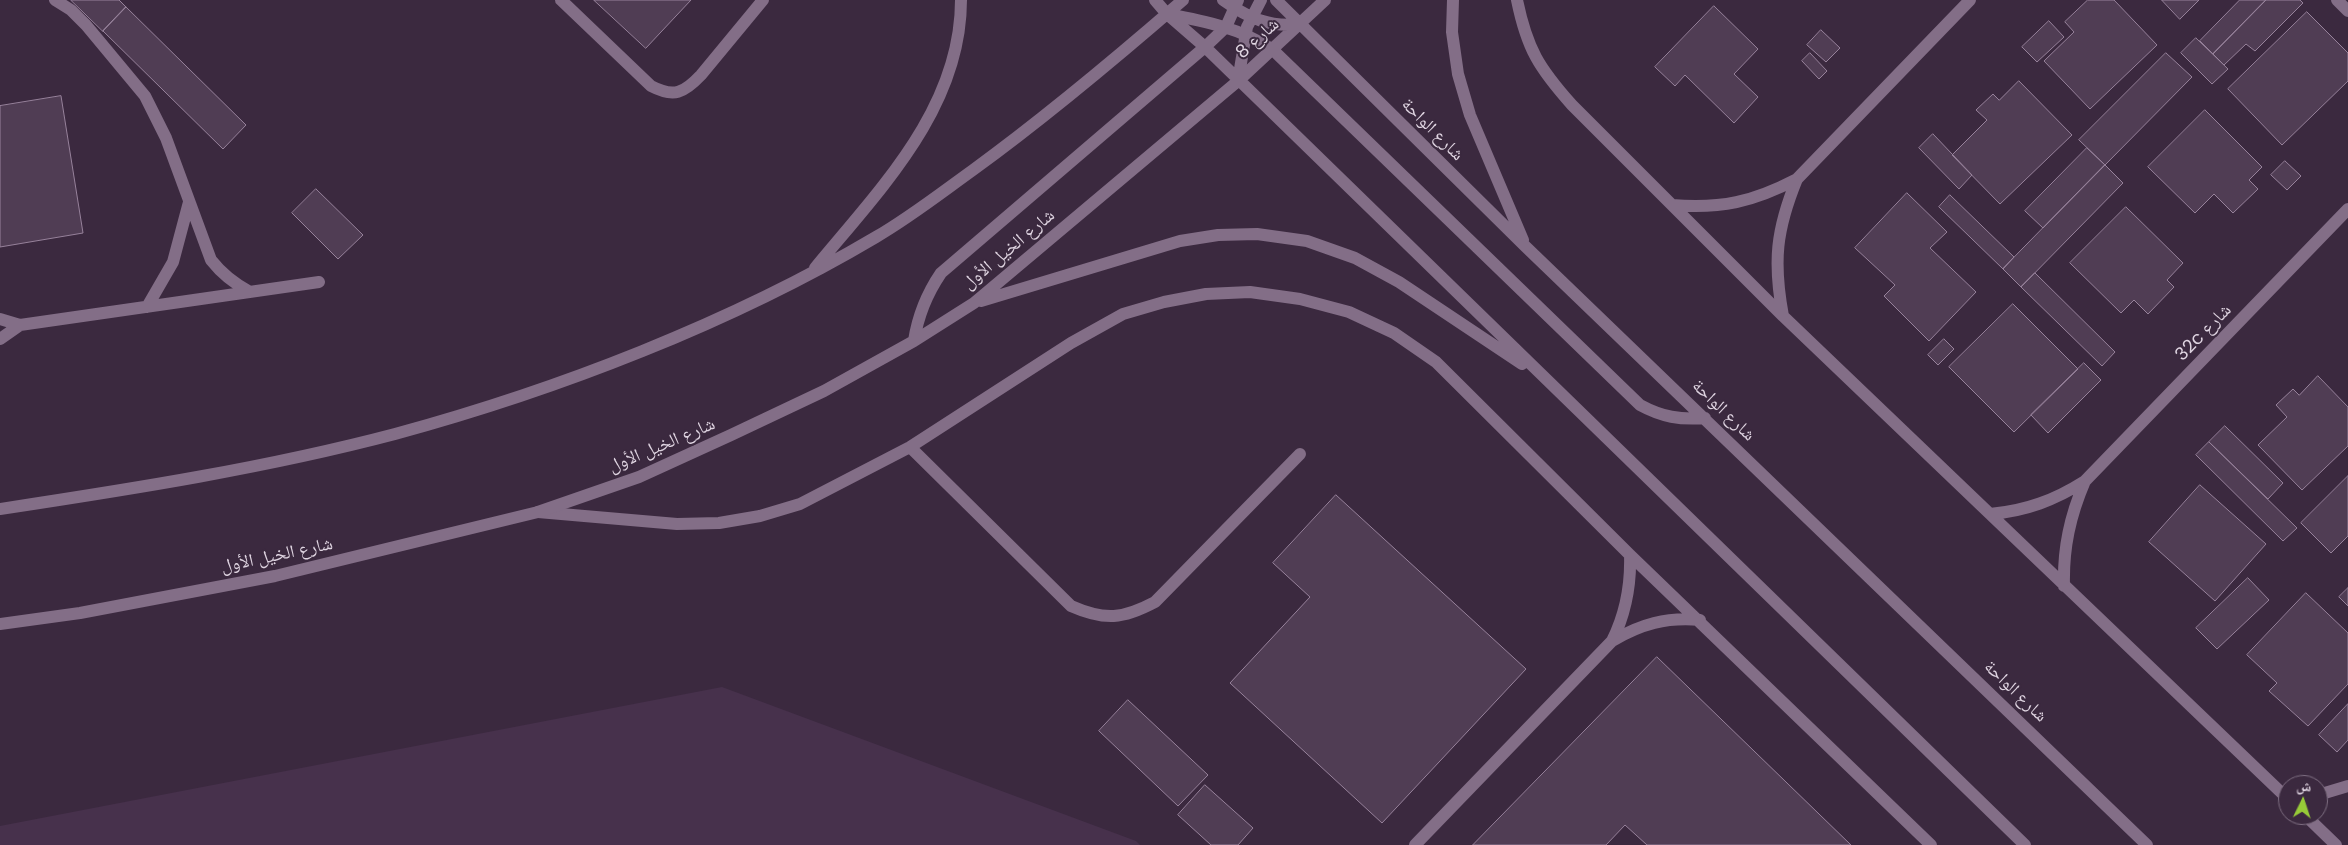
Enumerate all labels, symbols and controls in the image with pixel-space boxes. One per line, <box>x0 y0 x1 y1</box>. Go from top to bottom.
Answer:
street label: شارع 8 <box>1232 14 1284 64</box>
street label: شارع الواحة <box>1396 94 1468 166</box>
street label: شارع الخيل الأول <box>958 205 1060 295</box>
street label: 32c شارع <box>2172 300 2236 366</box>
street label: شارع الواحة <box>1687 376 1759 446</box>
street label: شارع الخيل الأول <box>605 414 719 478</box>
street label: شارع الخيل الأول <box>219 534 335 578</box>
street label: شارع الواحة <box>1979 657 2051 727</box>
north arrow <box>2278 775 2328 825</box>
text: ش <box>2296 776 2312 797</box>

